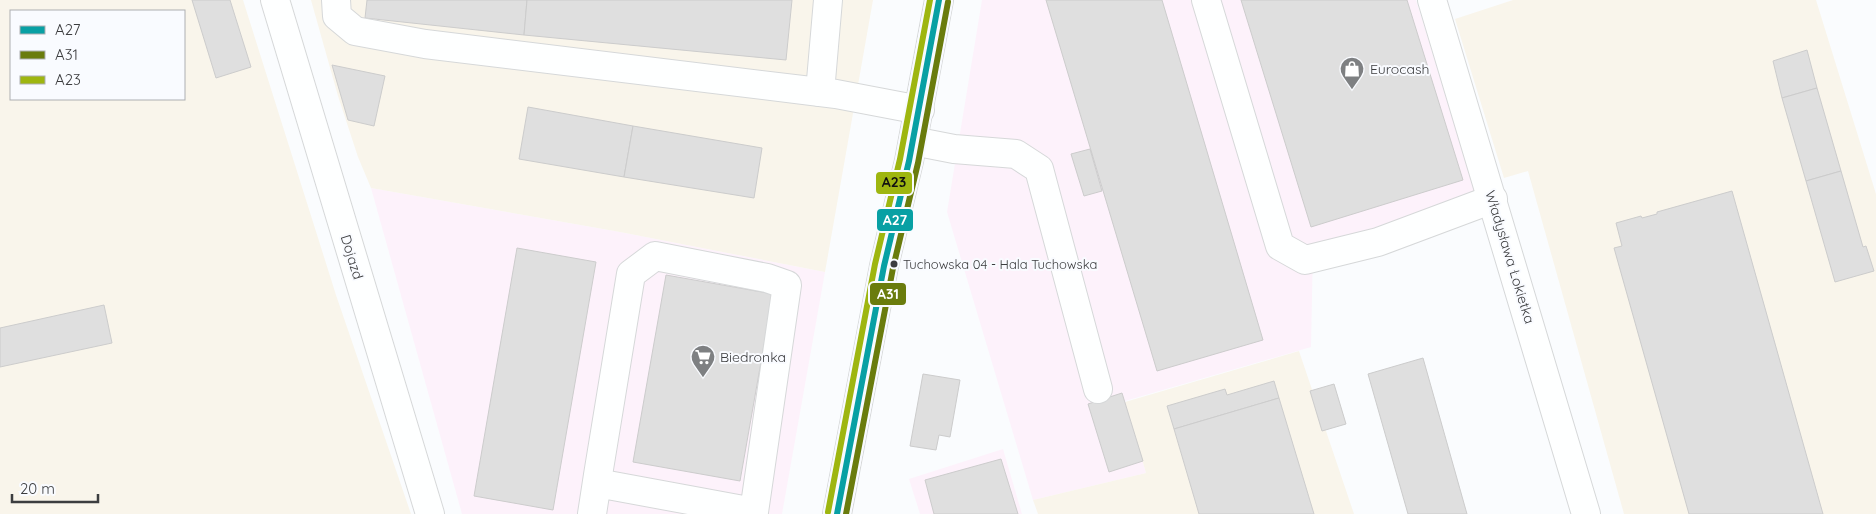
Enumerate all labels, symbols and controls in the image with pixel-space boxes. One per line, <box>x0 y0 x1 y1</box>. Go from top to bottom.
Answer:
legend <box>10 10 185 100</box>
text: A27 <box>55 20 81 39</box>
text: A31 <box>55 45 78 64</box>
shop icon: Eurocash <box>1339 56 1365 90</box>
place label: Eurocash <box>1370 60 1430 78</box>
text: A23 <box>55 70 81 89</box>
line badge: A23 <box>875 171 913 195</box>
text: A23 <box>882 173 906 191</box>
street label: Władysława Łokietka <box>1481 188 1539 326</box>
line badge: A27 <box>876 208 914 232</box>
text: A27 <box>883 211 908 229</box>
street label: Dojazd <box>337 232 367 282</box>
place label: Tuchowska 04 - Hala Tuchowska <box>903 256 1097 272</box>
marker: Tuchowska 04 - Hala Tuchowska <box>889 259 899 269</box>
line badge: A31 <box>869 282 907 306</box>
text: A31 <box>877 285 899 303</box>
supermarket icon: Biedronka <box>690 344 716 378</box>
place label: Biedronka <box>720 348 786 366</box>
scale bar <box>12 472 99 504</box>
text: 20 m <box>20 479 55 498</box>

